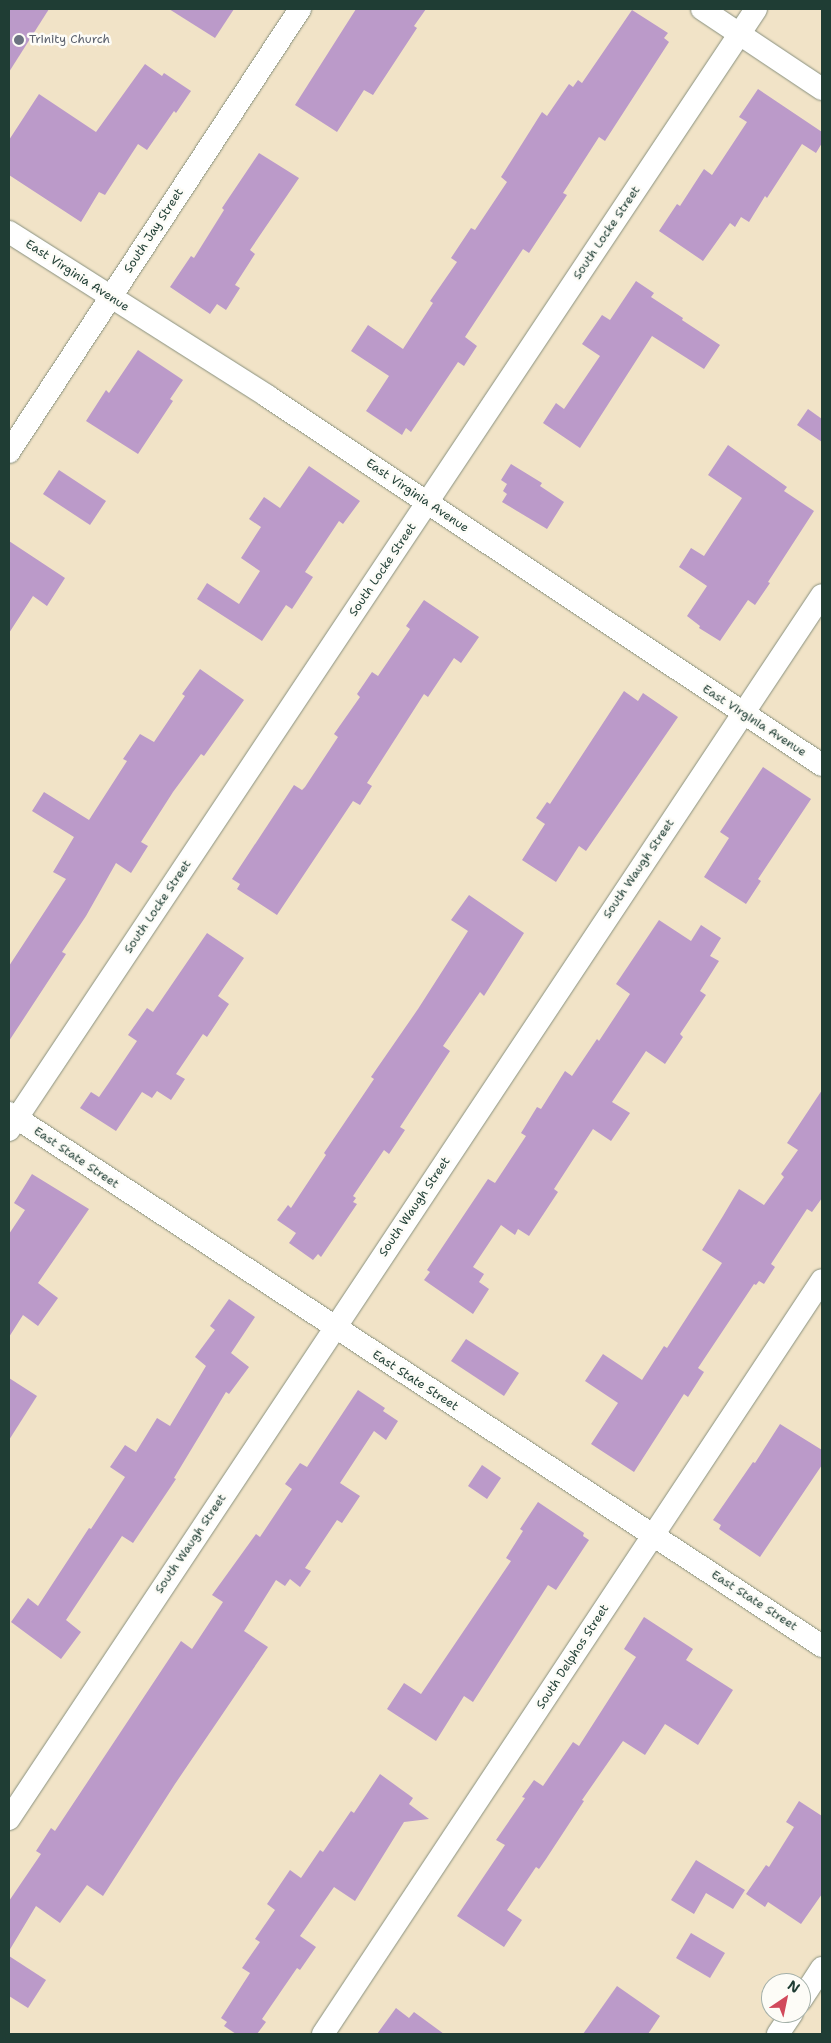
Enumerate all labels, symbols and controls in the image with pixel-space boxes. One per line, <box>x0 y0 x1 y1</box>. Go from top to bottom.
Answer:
place label: Trinity Church <box>29 33 110 47</box>
marker: Trinity Church <box>13 34 25 46</box>
street label: South Locke Street <box>570 184 644 282</box>
street label: South Jay Street <box>121 186 187 276</box>
street label: East Virginia Avenue <box>22 237 132 315</box>
street label: East Virginia Avenue <box>363 456 471 536</box>
street label: South Locke Street <box>346 521 420 619</box>
street label: East Virginia Avenue <box>699 682 809 760</box>
street label: South Waugh Street <box>600 817 678 921</box>
street label: South Locke Street <box>121 858 195 956</box>
street label: East State Street <box>31 1124 121 1192</box>
street label: South Waugh Street <box>376 1155 454 1259</box>
street label: East State Street <box>369 1348 461 1414</box>
street label: South Waugh Street <box>152 1492 230 1596</box>
street label: East State Street <box>708 1568 800 1634</box>
street label: South Delphos Street <box>534 1602 612 1712</box>
north arrow <box>761 1973 811 2023</box>
text: N <box>784 1976 803 1997</box>

